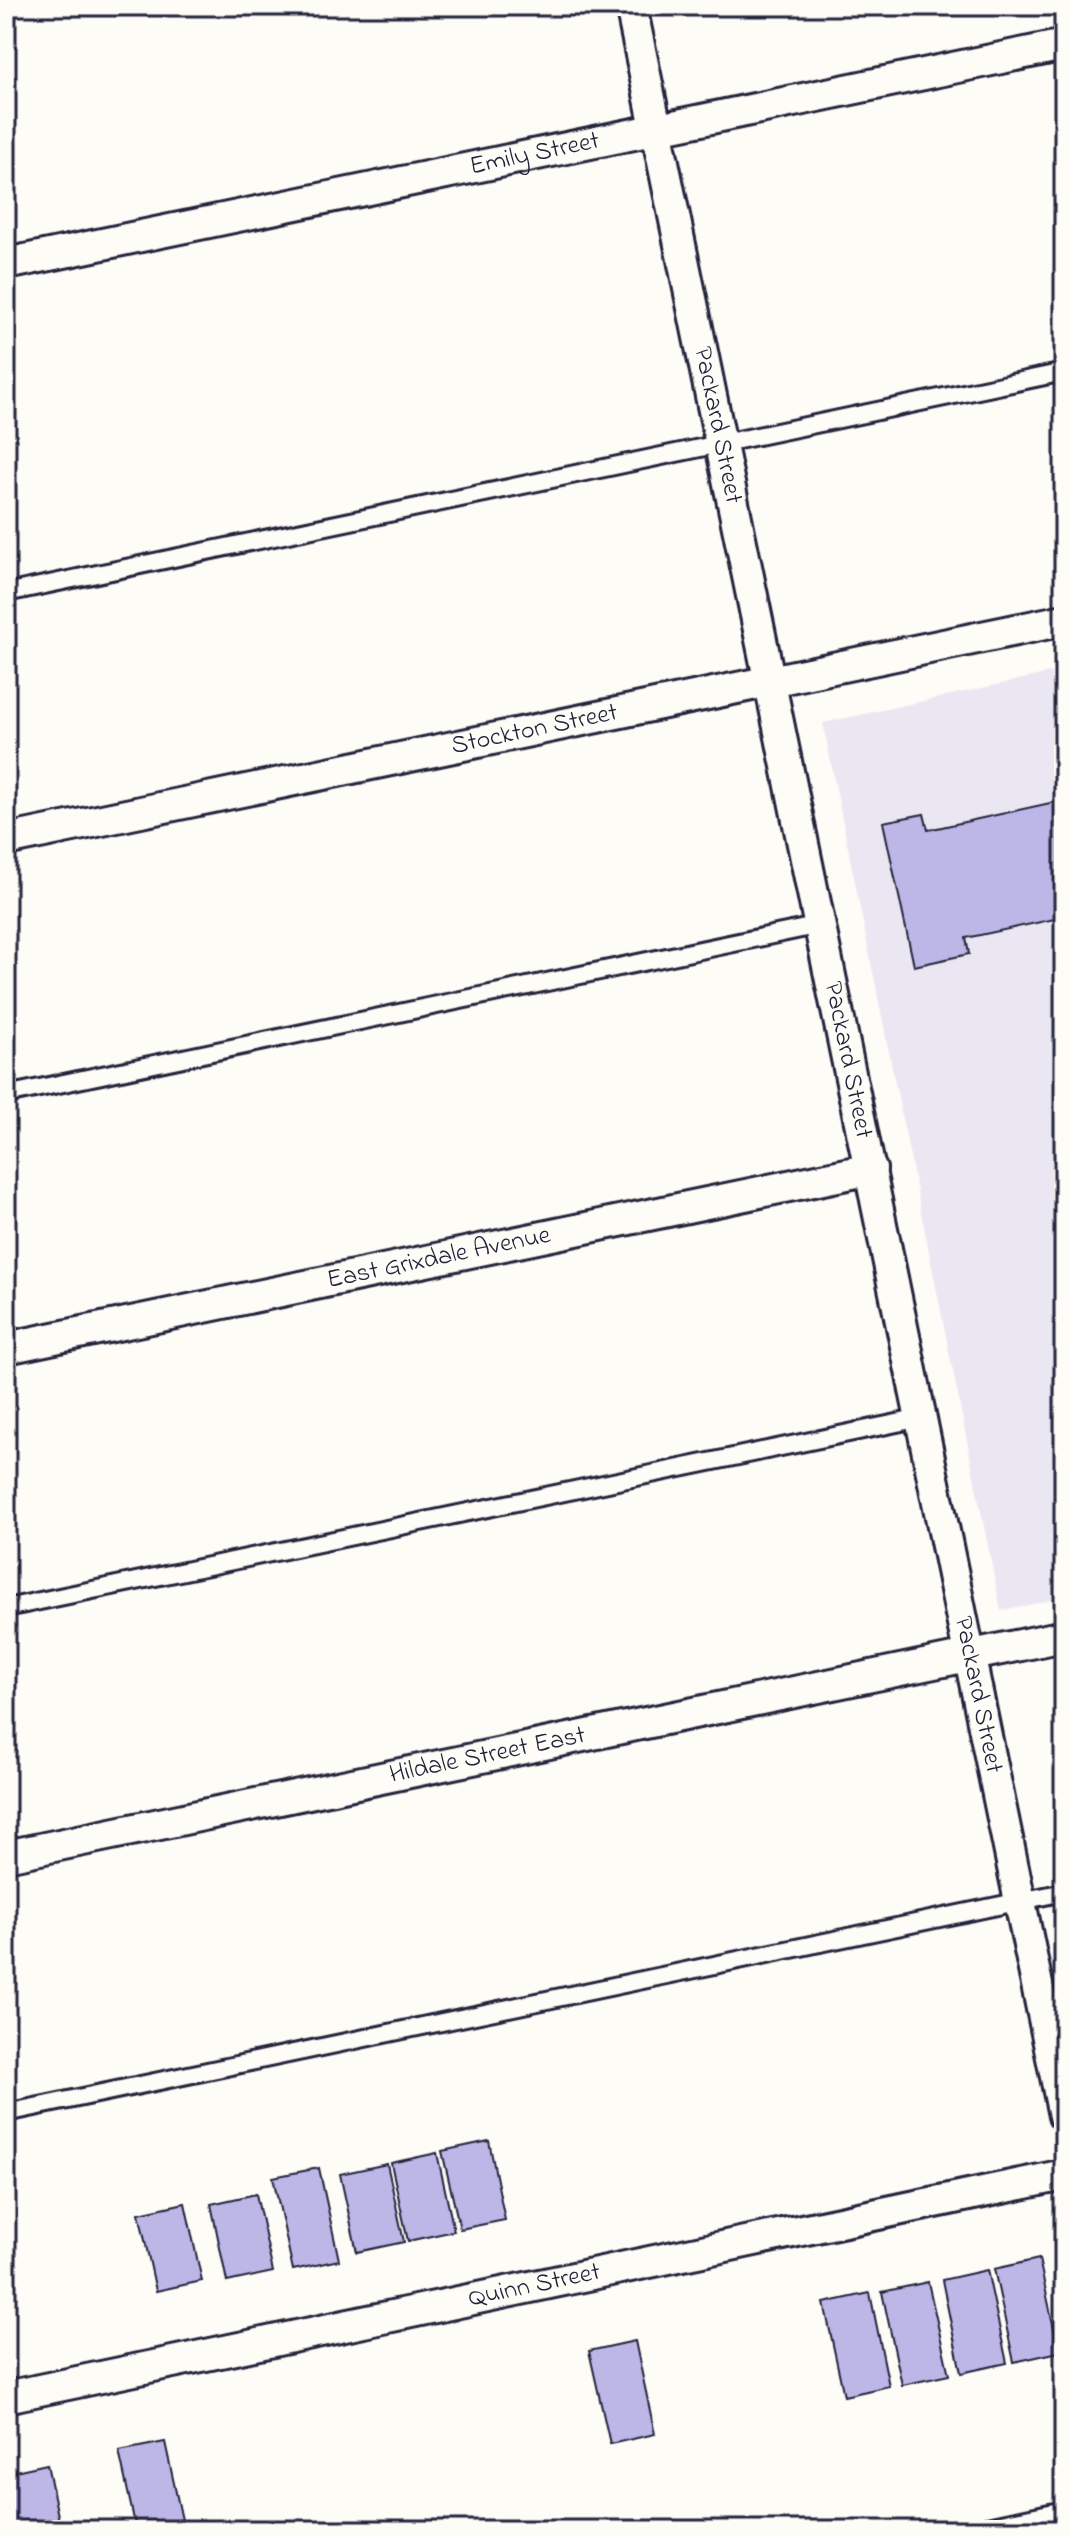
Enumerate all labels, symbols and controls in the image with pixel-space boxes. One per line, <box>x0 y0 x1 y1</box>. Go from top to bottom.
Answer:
street label: Emily Street <box>467 123 603 186</box>
street label: Packard Street <box>682 343 752 507</box>
street label: Stockton Street <box>448 694 622 766</box>
street label: Packard Street <box>813 978 882 1142</box>
street label: East Grixdale Avenue <box>324 1217 554 1300</box>
street label: Packard Street <box>943 1613 1012 1777</box>
street label: Hildale Street East <box>386 1717 589 1795</box>
street label: Quinn Street <box>465 2254 604 2318</box>

